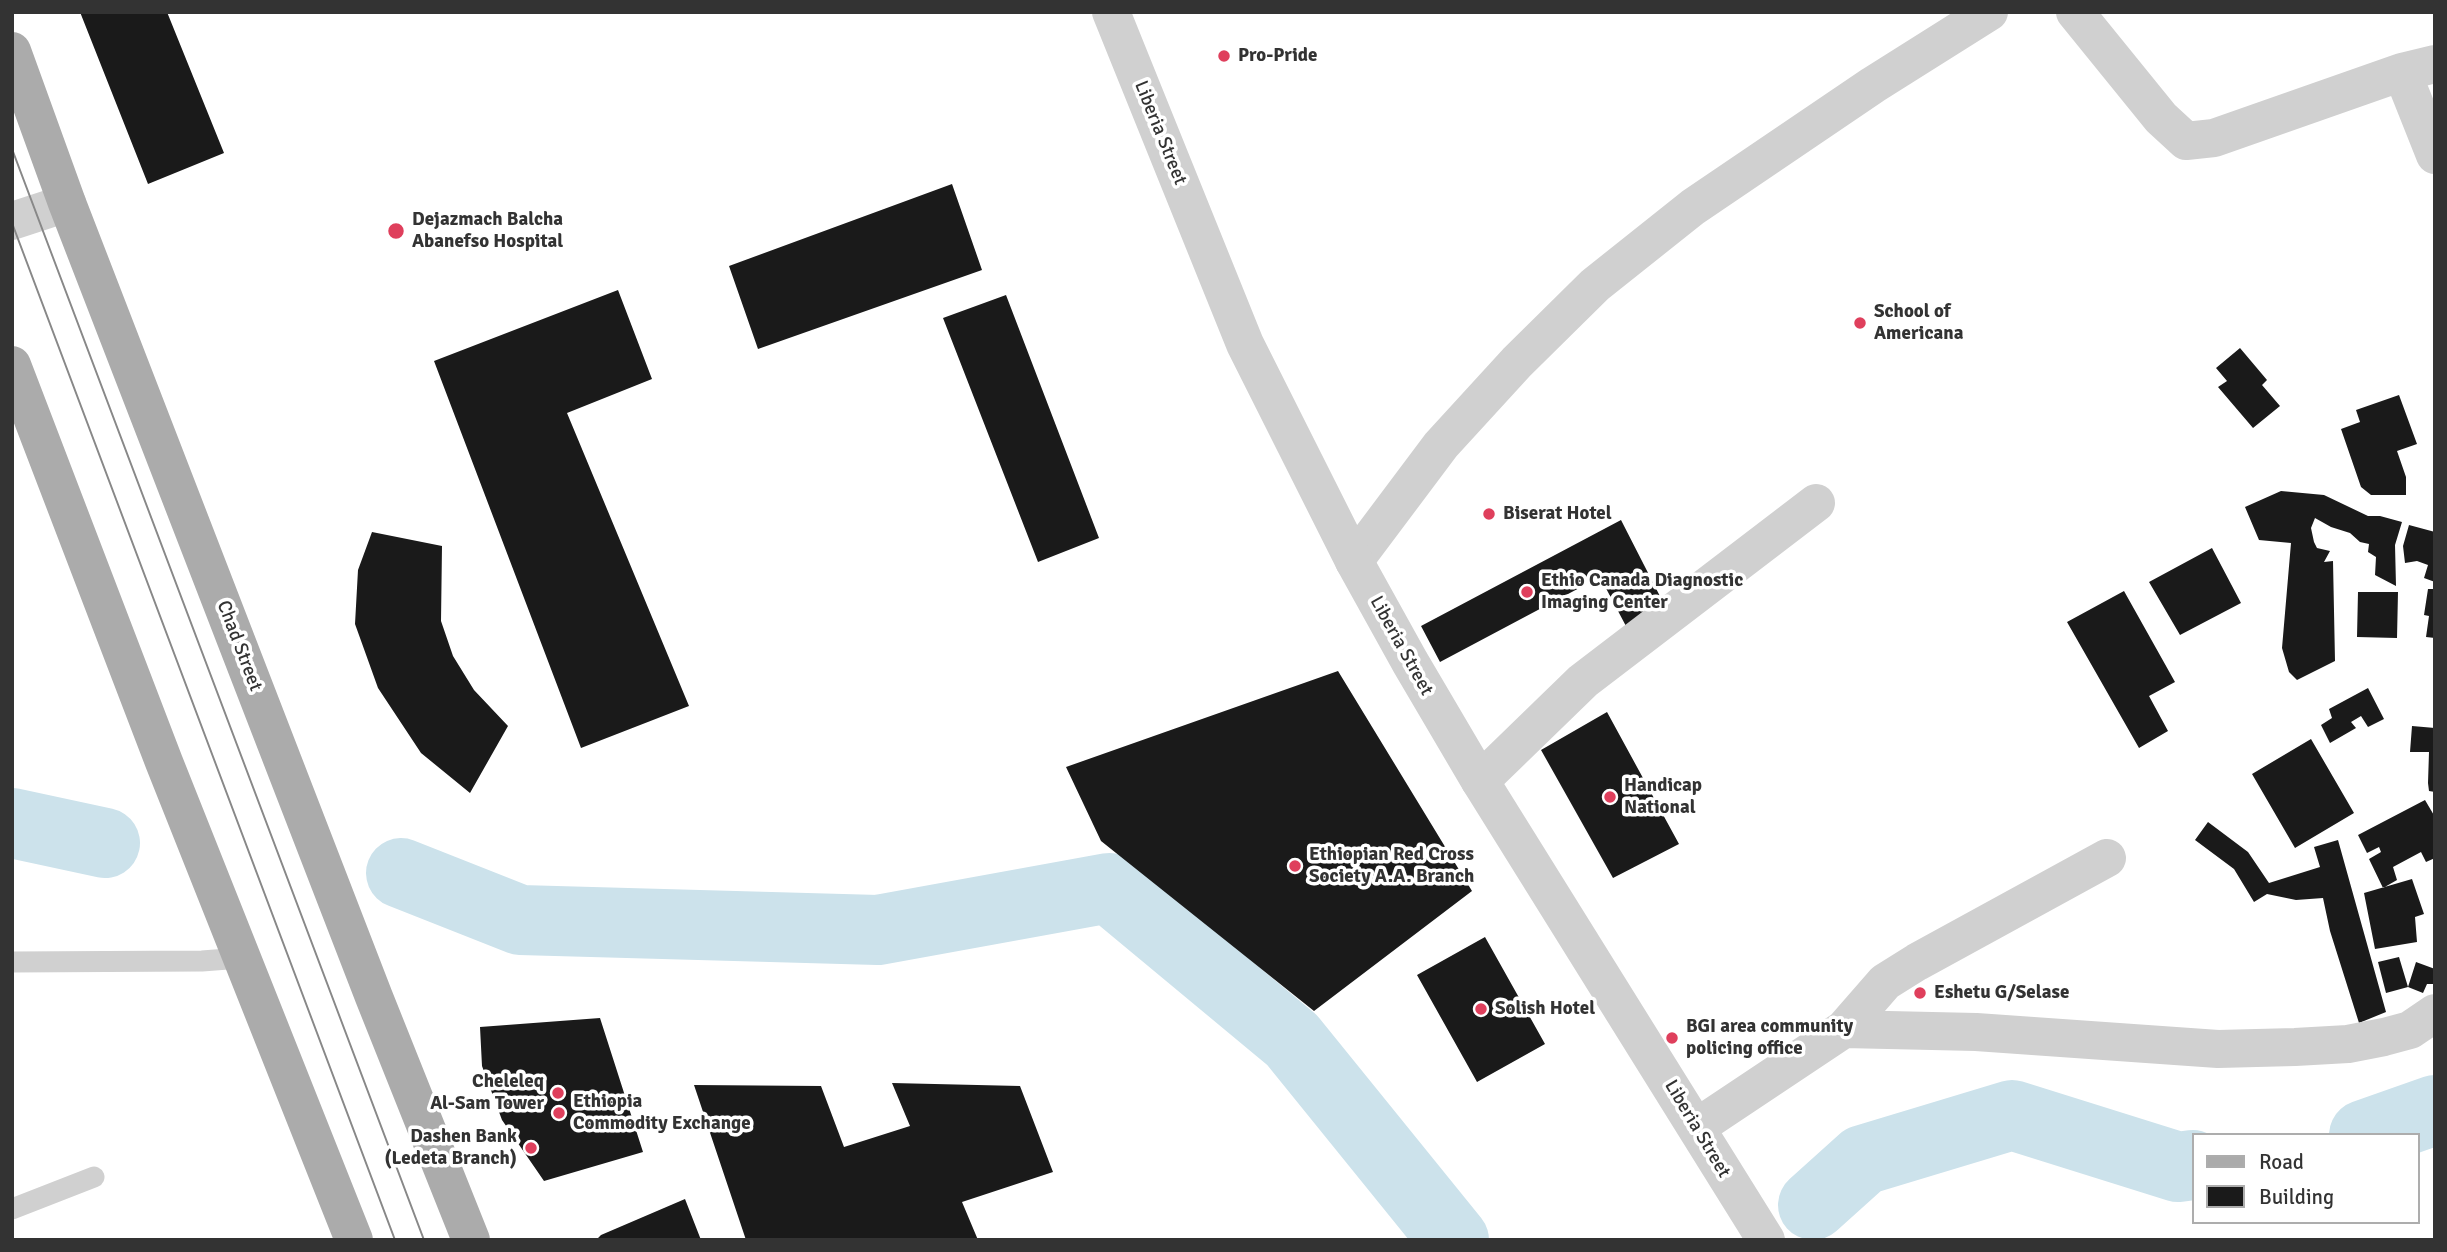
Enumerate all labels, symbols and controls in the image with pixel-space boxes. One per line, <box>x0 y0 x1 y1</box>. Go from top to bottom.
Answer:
place label: Pro-Pride <box>1238 45 1317 67</box>
marker: Pro-Pride <box>1216 48 1232 64</box>
street label: Liberia Street <box>1129 78 1191 188</box>
place label: Dejazmach Balcha Abanefso Hospital <box>412 209 563 253</box>
marker: Dejazmach Balcha Abanefso Hospital <box>386 221 406 241</box>
place label: School of Americana <box>1874 301 1963 345</box>
marker: School of Americana <box>1852 315 1868 331</box>
place label: Biserat Hotel <box>1503 503 1612 525</box>
marker: Biserat Hotel <box>1481 506 1497 522</box>
place label: Ethio Canada Diagnostic Imaging Center <box>1541 570 1743 614</box>
marker: Ethio Canada Diagnostic Imaging Center <box>1519 584 1535 600</box>
street label: Liberia Street <box>1364 592 1438 700</box>
street label: Chad Street <box>211 598 267 694</box>
place label: Handicap National <box>1624 775 1702 819</box>
marker: Handicap National <box>1602 789 1618 805</box>
place label: Ethiopian Red Cross Society A.A. Branch <box>1309 844 1474 888</box>
marker: Ethiopian Red Cross Society A.A. Branch <box>1287 858 1303 874</box>
place label: Eshetu G/Selase <box>1934 982 2069 1004</box>
marker: Eshetu G/Selase <box>1912 985 1928 1001</box>
place label: Solish Hotel <box>1495 998 1595 1020</box>
marker: Solish Hotel <box>1473 1001 1489 1017</box>
place label: BGI area community policing office <box>1686 1016 1853 1060</box>
marker: BGI area community policing office <box>1664 1030 1680 1046</box>
place label: Cheleleq Al-Sam Tower <box>430 1071 544 1115</box>
street label: Liberia Street <box>1659 1076 1735 1182</box>
marker: Cheleleq Al-Sam Tower <box>550 1085 566 1101</box>
place label: Ethiopia Commodity Exchange <box>573 1091 751 1135</box>
marker: Ethiopia Commodity Exchange <box>551 1105 567 1121</box>
place label: Dashen Bank (Ledeta Branch) <box>384 1126 517 1170</box>
legend <box>2192 1133 2419 1224</box>
marker: Dashen Bank (Ledeta Branch) <box>523 1140 539 1156</box>
text: Road <box>2259 1149 2304 1175</box>
text: Building <box>2259 1184 2334 1210</box>

